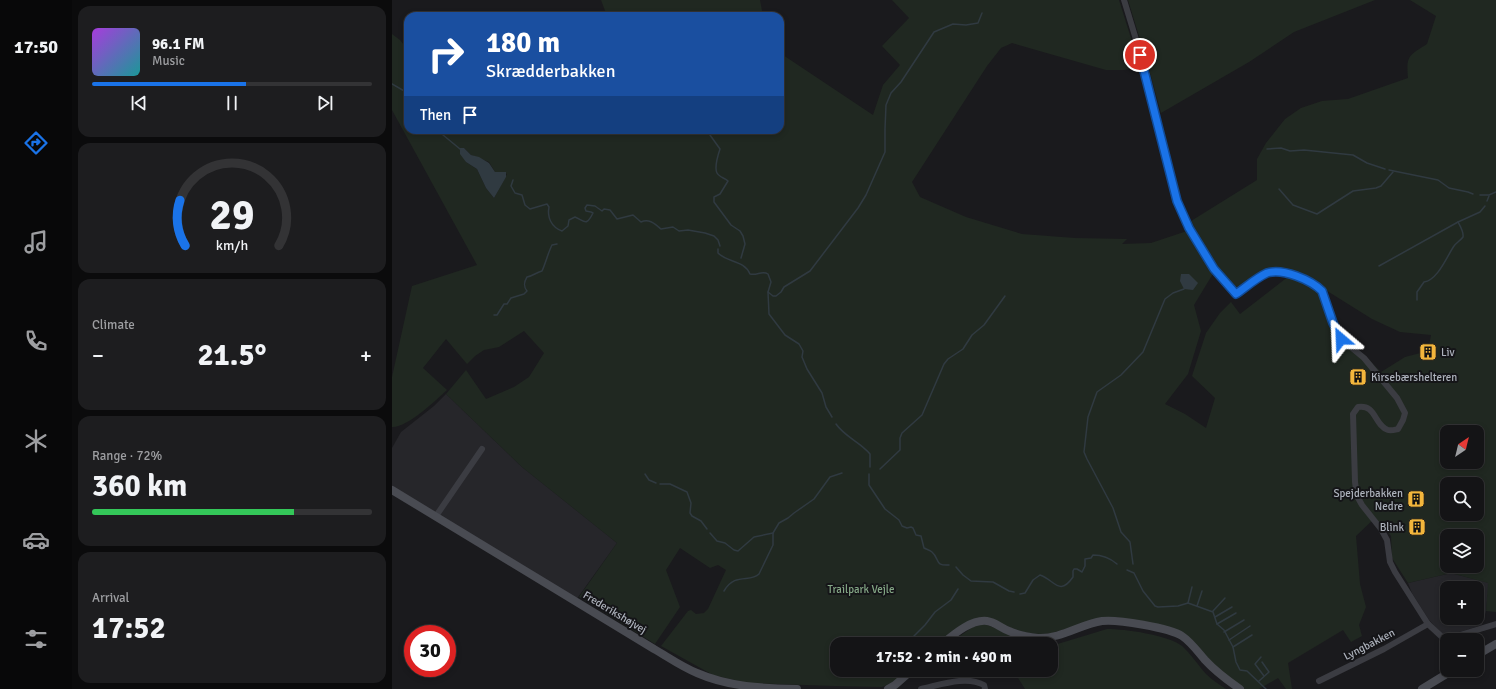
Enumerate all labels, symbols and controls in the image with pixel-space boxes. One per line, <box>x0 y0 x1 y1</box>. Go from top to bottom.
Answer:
text: 180 m <box>486 26 560 60</box>
icon: right <box>420 28 472 80</box>
text: 96.1 FM <box>152 35 204 53</box>
text: 17:50 <box>14 36 58 58</box>
pin <box>1123 38 1157 72</box>
icon: arrive <box>1129 44 1151 66</box>
text: Music <box>152 53 185 69</box>
text: Skrædderbakken <box>486 60 615 82</box>
icon: previous <box>128 92 150 114</box>
icon: pause <box>221 92 243 114</box>
icon: next <box>314 92 336 114</box>
icon: arrive <box>459 104 481 126</box>
text: Then <box>420 106 451 124</box>
icon: directions <box>22 129 50 157</box>
text: 29 <box>210 190 254 241</box>
icon: music <box>22 228 50 256</box>
text: km/h <box>216 236 248 253</box>
text: Climate <box>92 317 135 333</box>
position arrow <box>1320 318 1362 360</box>
icon: phone <box>22 327 50 355</box>
text: 21.5° <box>197 337 267 374</box>
text: − <box>92 342 104 369</box>
text: + <box>360 342 372 369</box>
building icon: Liv <box>1418 342 1438 362</box>
place label: Liv <box>1441 346 1454 359</box>
building icon: Kirsebærshelteren <box>1348 367 1368 387</box>
place label: Kirsebærshelteren <box>1371 371 1457 384</box>
north arrow <box>1440 425 1484 469</box>
map controls <box>1440 425 1484 677</box>
icon: climate <box>22 427 50 455</box>
text: Range · 72% <box>92 448 162 464</box>
text: 360 km <box>92 468 187 505</box>
button: search <box>1440 477 1484 521</box>
place label: Spejderbakken Nedre <box>1333 487 1403 513</box>
building icon: Spejderbakken Nedre <box>1406 489 1426 509</box>
building icon: Blink <box>1407 517 1427 537</box>
place label: Blink <box>1380 521 1404 534</box>
icon: car <box>22 526 50 554</box>
button: layers <box>1440 529 1484 573</box>
button: + <box>1440 581 1484 625</box>
park label: Trailpark Vejle <box>828 583 895 596</box>
street label: Frederikshøjvej <box>581 588 649 636</box>
text: Arrival <box>92 590 129 606</box>
text: 17:52 <box>92 610 166 647</box>
icon: filters <box>22 625 50 653</box>
speed limit sign: 30 <box>404 625 456 677</box>
street label: Lyngbakken <box>1341 626 1397 663</box>
button: − <box>1440 633 1484 677</box>
text: 17:52 · 2 min · 490 m <box>876 648 1012 666</box>

